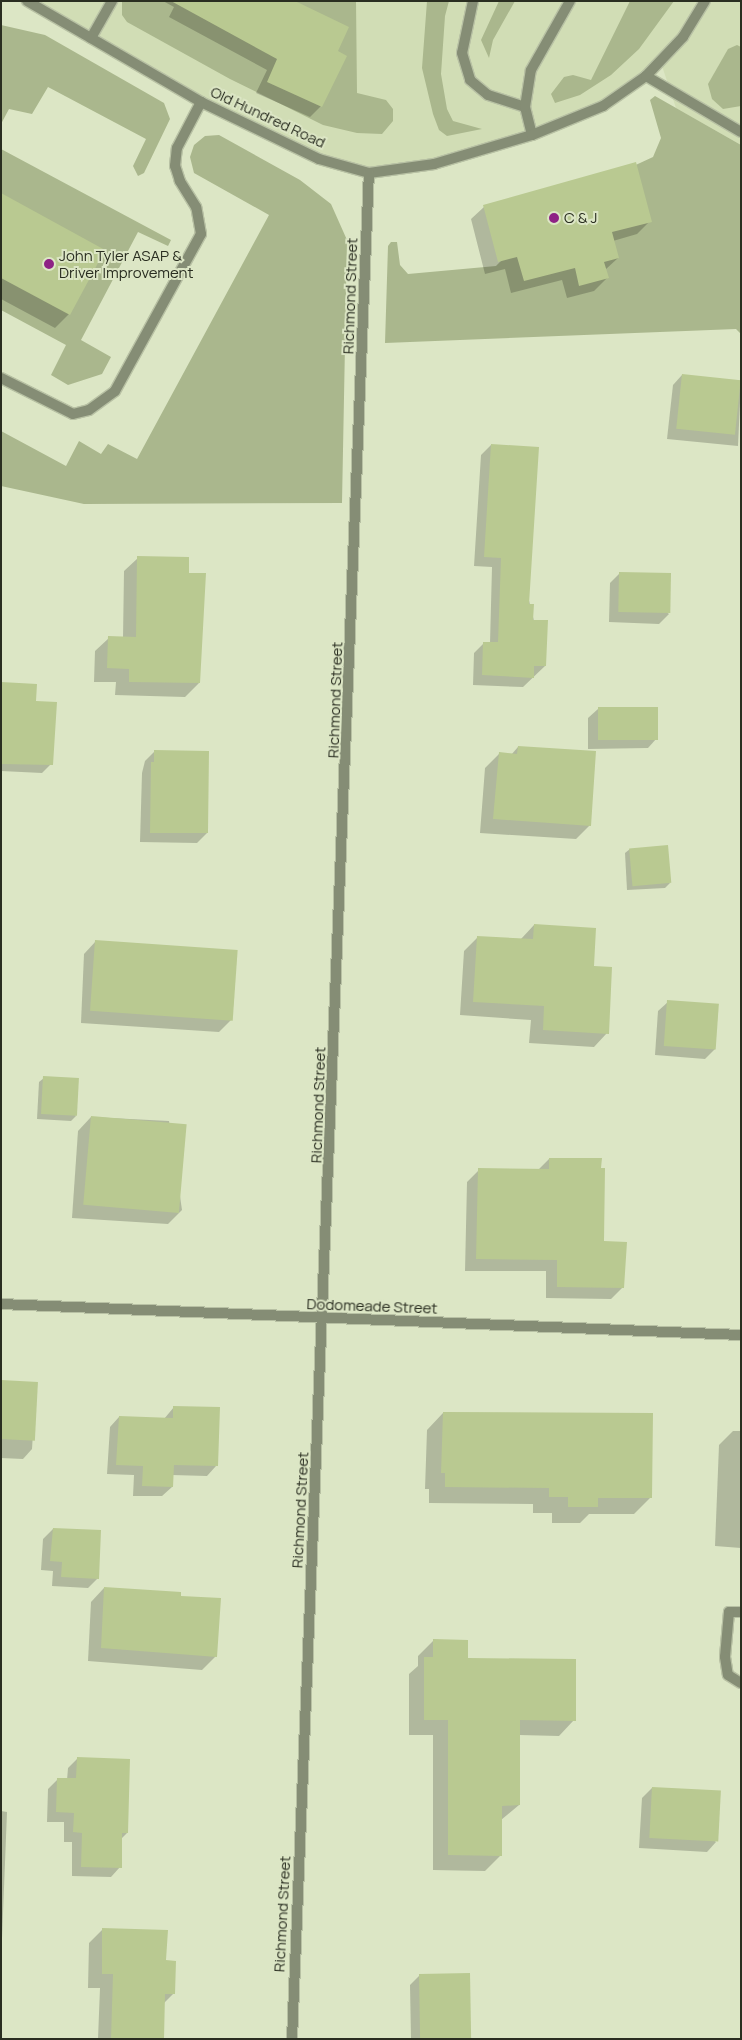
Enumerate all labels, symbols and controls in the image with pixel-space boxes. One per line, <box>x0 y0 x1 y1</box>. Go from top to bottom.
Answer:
street label: Old Hundred Road <box>208 83 328 151</box>
place label: C & J <box>564 209 597 227</box>
marker: C & J <box>548 212 560 224</box>
street label: Richmond Street <box>339 237 361 355</box>
place label: John Tyler ASAP & Driver Improvement <box>59 246 193 281</box>
marker: John Tyler ASAP & Driver Improvement <box>43 258 55 270</box>
street label: Richmond Street <box>324 641 346 759</box>
street label: Richmond Street <box>307 1046 329 1164</box>
street label: Dodomeade Street <box>306 1295 438 1317</box>
street label: Richmond Street <box>288 1451 312 1569</box>
street label: Richmond Street <box>270 1855 294 1973</box>

